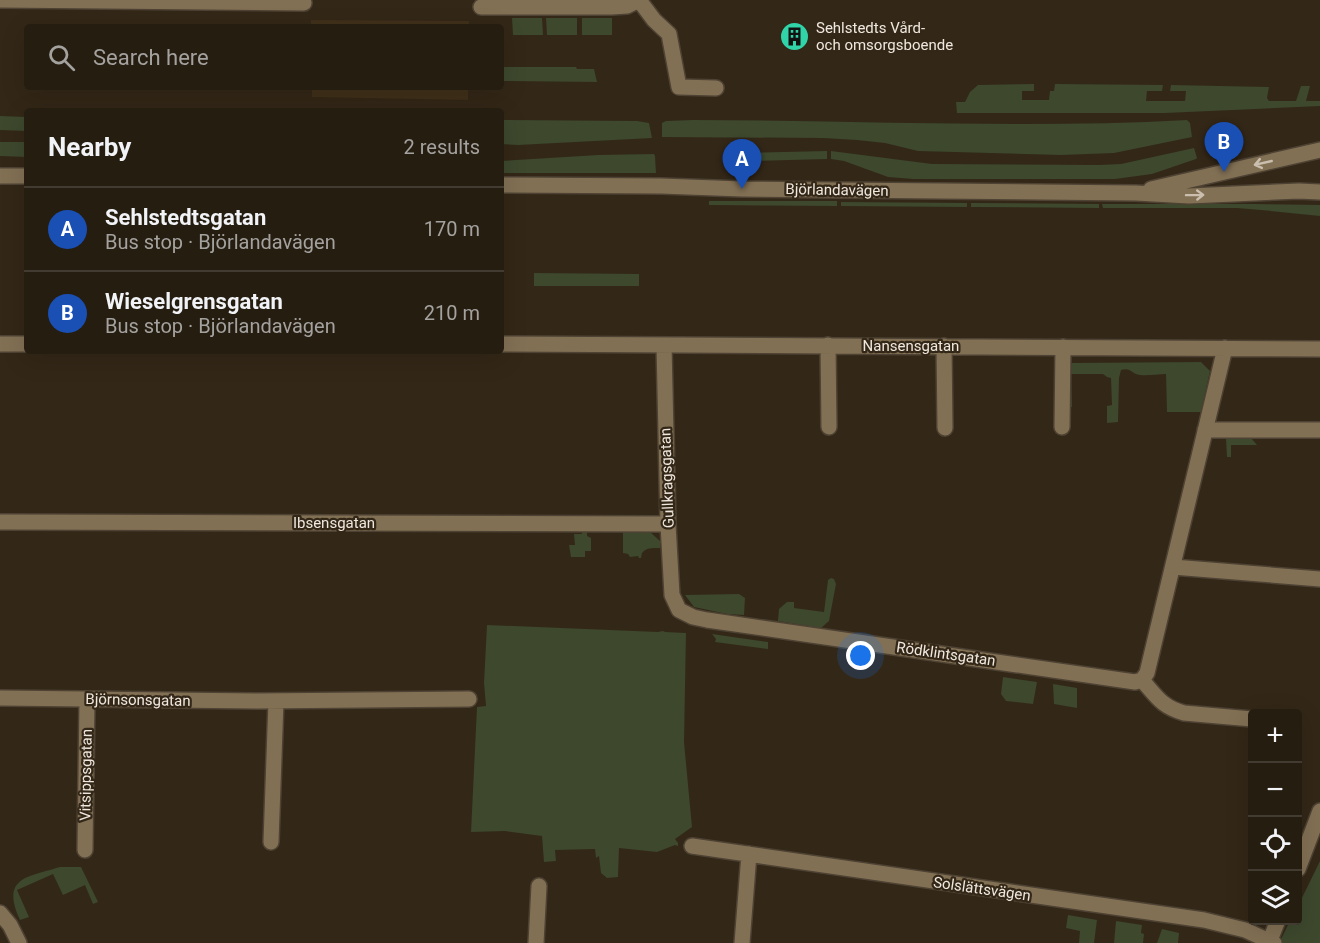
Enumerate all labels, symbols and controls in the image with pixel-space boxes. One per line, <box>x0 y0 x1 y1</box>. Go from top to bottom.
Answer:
place label: Sehlstedts Vård- och omsorgsboende <box>816 19 953 54</box>
building icon: Sehlstedts Vård- och omsorgsboende <box>779 21 811 53</box>
search box <box>24 24 504 90</box>
icon: search <box>45 41 78 74</box>
text: Search here <box>93 45 209 70</box>
pin: B <box>1204 122 1244 172</box>
text: Nearby <box>48 132 131 162</box>
text: 2 results <box>404 135 480 159</box>
pin: A <box>722 140 762 189</box>
one-way arrow <box>1254 158 1273 170</box>
street label: Björlandavägen <box>785 180 889 200</box>
one-way arrow <box>1184 189 1204 201</box>
text: Sehlstedtsgatan <box>105 205 266 230</box>
text: A <box>61 217 74 241</box>
text: 170 m <box>424 217 480 241</box>
text: Bus stop · Björlandavägen <box>105 230 336 254</box>
text: Wieselgrensgatan <box>105 289 283 314</box>
text: B <box>61 301 74 325</box>
text: 210 m <box>424 301 480 325</box>
text: Bus stop · Björlandavägen <box>105 314 336 338</box>
street label: Nansensgatan <box>863 337 959 355</box>
street label: Gullkragsgatan <box>656 427 678 529</box>
street label: Ibsensgatan <box>293 514 375 532</box>
street label: Rödklintsgatan <box>895 638 997 670</box>
your location <box>846 641 875 670</box>
street label: Björnsonsgatan <box>85 690 191 710</box>
map controls <box>1248 709 1302 925</box>
button: + <box>1248 709 1302 763</box>
street label: Vitsippsgatan <box>76 729 96 821</box>
button: − <box>1248 763 1302 817</box>
button: locate <box>1248 817 1302 871</box>
button: layers <box>1248 871 1302 925</box>
street label: Solslättsvägen <box>932 873 1032 905</box>

